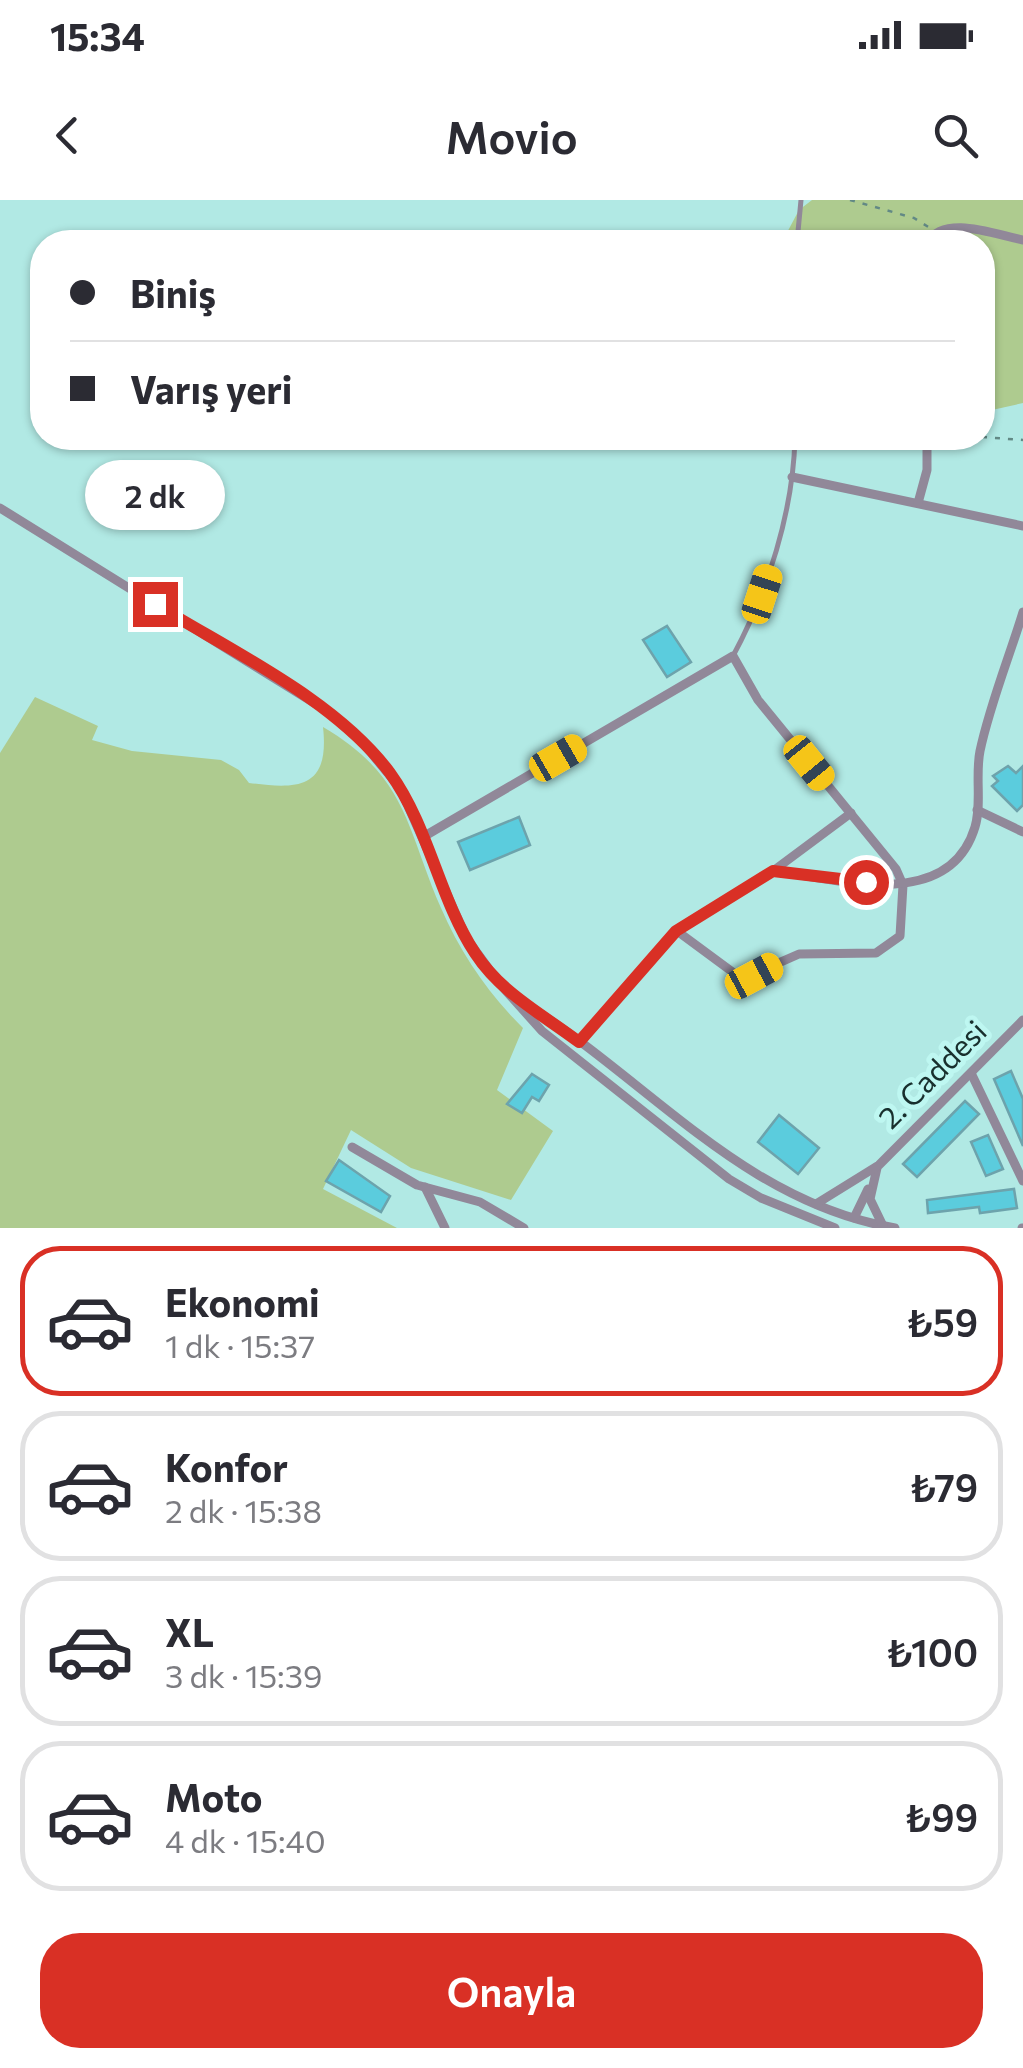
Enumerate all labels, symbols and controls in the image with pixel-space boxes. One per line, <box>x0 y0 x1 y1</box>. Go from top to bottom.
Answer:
text: 15:34 <box>50 12 145 59</box>
icon: back <box>40 108 95 163</box>
text: Movio <box>445 108 578 163</box>
icon: search <box>928 108 983 163</box>
text: Biniş <box>130 269 216 316</box>
text: Varış yeri <box>130 365 292 412</box>
callout: 2 dk <box>85 459 225 529</box>
text: 2 dk <box>125 475 185 515</box>
car <box>738 561 786 627</box>
route end <box>133 582 178 627</box>
car <box>525 730 591 786</box>
car <box>778 730 840 796</box>
route start <box>844 860 889 905</box>
car <box>720 949 788 1003</box>
street label: 2. Caddesi <box>870 1012 993 1135</box>
icon: car <box>45 1276 135 1366</box>
text: Ekonomi <box>165 1278 320 1325</box>
text: ₺59 <box>906 1298 978 1345</box>
text: 1 dk · 15:37 <box>165 1325 315 1365</box>
icon: car <box>45 1441 135 1531</box>
text: Konfor <box>165 1443 288 1490</box>
text: ₺79 <box>909 1463 978 1510</box>
text: 2 dk · 15:38 <box>165 1490 322 1530</box>
icon: car <box>45 1606 135 1696</box>
text: XL <box>165 1608 214 1655</box>
text: ₺100 <box>886 1628 978 1675</box>
text: 3 dk · 15:39 <box>165 1655 322 1695</box>
icon: car <box>45 1771 135 1861</box>
text: Moto <box>165 1773 263 1820</box>
text: ₺99 <box>904 1793 978 1840</box>
text: 4 dk · 15:40 <box>165 1820 326 1860</box>
button: Onayla <box>40 1933 983 2048</box>

